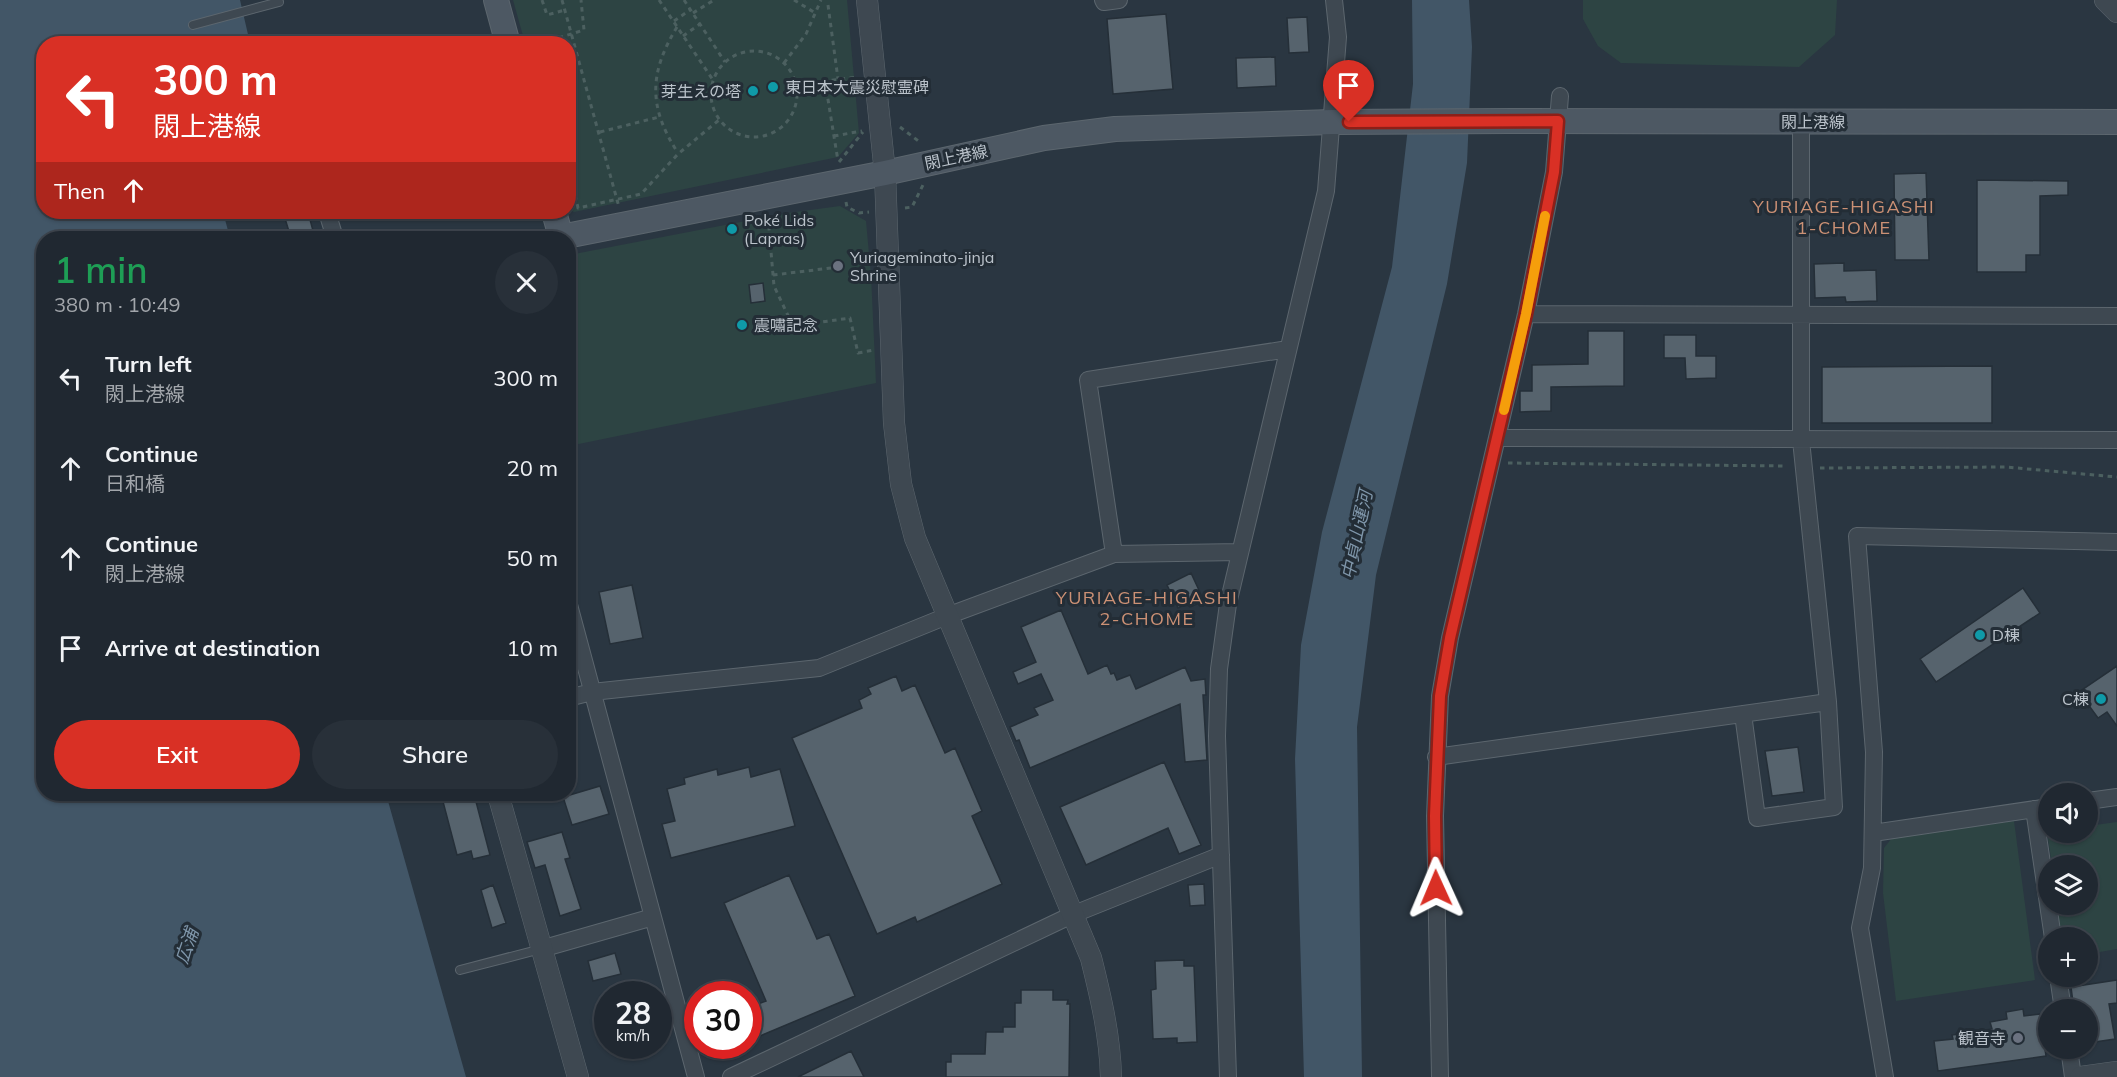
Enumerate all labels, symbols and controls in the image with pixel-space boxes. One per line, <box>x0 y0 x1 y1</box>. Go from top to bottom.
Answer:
text: 300 m <box>153 53 278 106</box>
icon: left <box>54 60 132 138</box>
pin <box>1323 60 1374 122</box>
icon: arrive <box>1332 69 1365 102</box>
place label: 東日本大震災慰霊碑 <box>785 77 929 97</box>
marker: 東日本大震災慰霊碑 <box>766 80 780 94</box>
place label: 芽生えの塔 <box>661 81 741 101</box>
marker: 芽生えの塔 <box>746 84 760 98</box>
text: 閖上港線 <box>153 109 261 143</box>
street label: 閖上港線 <box>1781 112 1845 132</box>
street label: 閖上港線 <box>923 141 989 173</box>
icon: ahead <box>117 174 150 207</box>
text: Then <box>54 177 105 205</box>
district label: YURIAGE-HIGASHI 1-CHOME <box>1752 195 1935 239</box>
place label: Poké Lids (Lapras) <box>744 210 814 248</box>
marker: Poké Lids (Lapras) <box>725 222 739 236</box>
text: 1 min <box>54 247 148 292</box>
place label: Yuriageminato-jinja Shrine <box>849 247 994 285</box>
button: close <box>495 251 558 314</box>
marker: Yuriageminato-jinja Shrine <box>831 259 845 273</box>
text: 380 m · 10:49 <box>54 292 180 317</box>
place label: 震嘯記念 <box>754 315 818 335</box>
marker: 震嘯記念 <box>735 318 749 332</box>
text: Turn left <box>105 350 192 378</box>
icon: left <box>54 362 87 395</box>
text: 300 m <box>493 364 558 392</box>
text: 閖上港線 <box>105 381 185 406</box>
text: Continue <box>105 440 198 468</box>
icon: ahead <box>54 452 87 485</box>
text: 20 m <box>507 454 558 482</box>
text: 日和橋 <box>105 471 165 496</box>
water label: 中貞山運河 <box>1336 486 1378 581</box>
text: Continue <box>105 530 198 558</box>
icon: ahead <box>54 542 87 575</box>
text: 50 m <box>507 544 558 572</box>
text: 閖上港線 <box>105 561 185 586</box>
district label: YURIAGE-HIGASHI 2-CHOME <box>1055 586 1238 630</box>
place label: D棟 <box>1992 625 2020 645</box>
marker: D棟 <box>1973 628 1987 642</box>
icon: arrive <box>54 632 87 665</box>
text: Arrive at destination <box>105 634 320 662</box>
text: 10 m <box>507 634 558 662</box>
place label: C棟 <box>2062 689 2089 709</box>
marker: C棟 <box>2094 692 2108 706</box>
button: Exit <box>54 720 300 789</box>
button: Share <box>312 720 558 789</box>
map controls <box>2038 783 2098 1059</box>
button: sound <box>2038 783 2098 843</box>
button: layers <box>2038 855 2098 915</box>
position arrow <box>1404 856 1468 920</box>
water label: 広浦 <box>170 922 204 967</box>
button: + <box>2038 927 2098 987</box>
speed limit sign: 30 <box>684 981 762 1059</box>
text: 28 <box>615 994 651 1032</box>
button: − <box>2038 999 2098 1059</box>
text: km/h <box>616 1026 650 1045</box>
place label: 観音寺 <box>1958 1028 2006 1048</box>
marker: 観音寺 <box>2011 1031 2025 1045</box>

